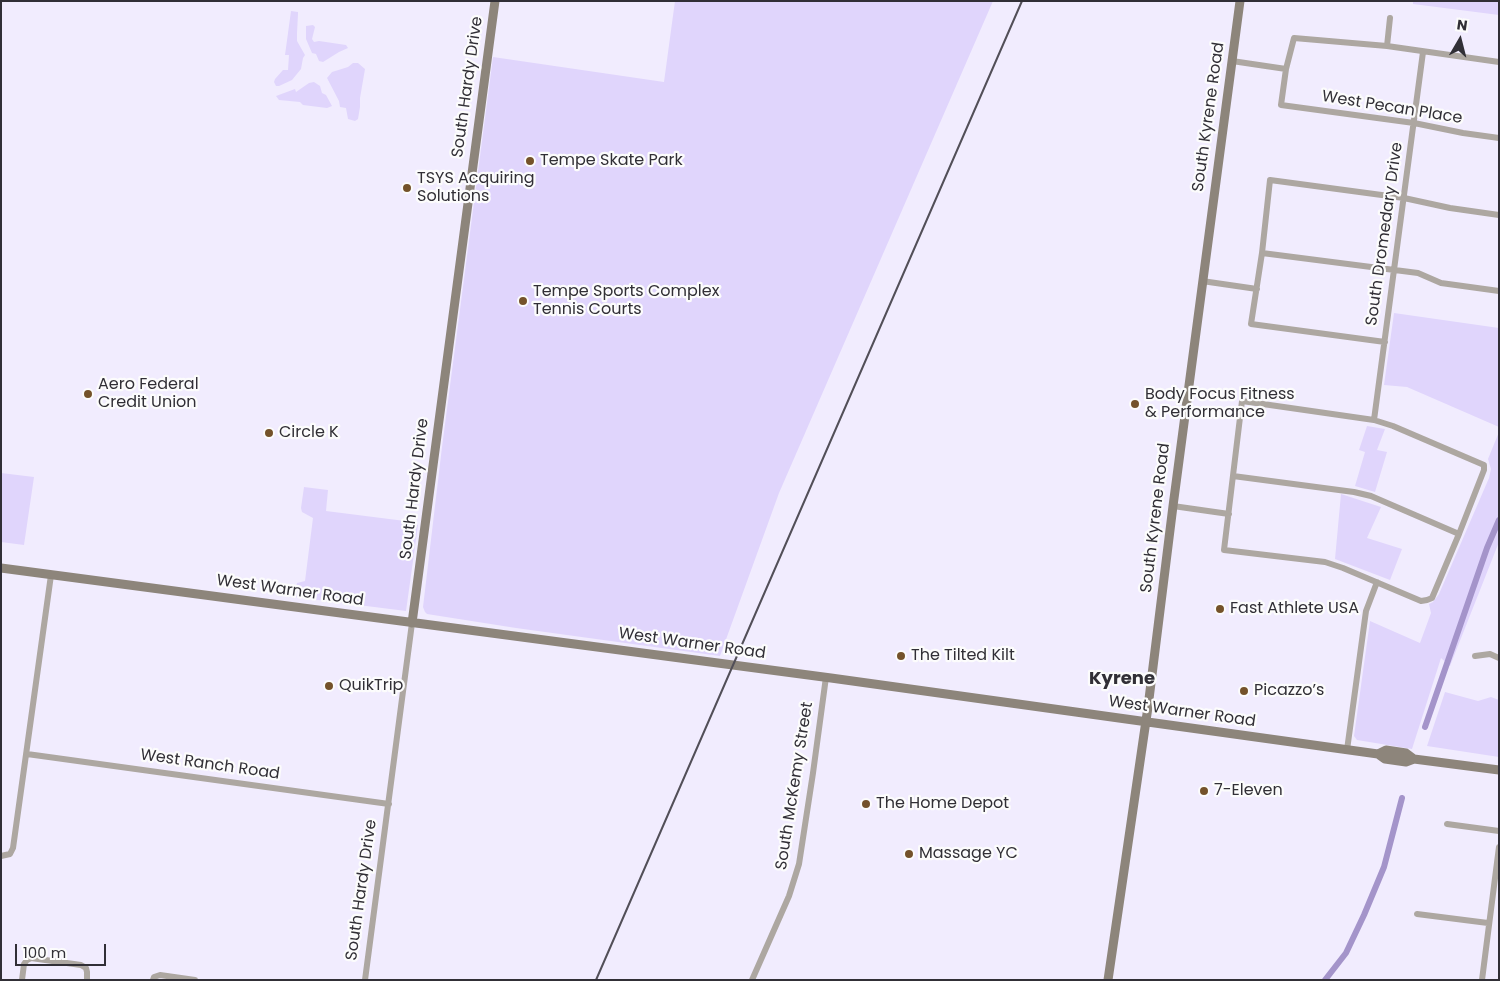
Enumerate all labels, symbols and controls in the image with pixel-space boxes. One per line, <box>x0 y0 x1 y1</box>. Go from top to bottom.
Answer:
street label: South Hardy Drive <box>449 15 487 159</box>
north arrow <box>1435 15 1485 65</box>
text: N <box>1455 15 1469 36</box>
street label: South Kyrene Road <box>1189 41 1229 193</box>
street label: West Pecan Place <box>1320 87 1464 129</box>
street label: South Dromedary Drive <box>1363 141 1407 327</box>
place label: Tempe Skate Park <box>540 151 683 171</box>
marker: Tempe Skate Park <box>524 155 536 167</box>
place label: TSYS Acquiring Solutions <box>417 169 535 207</box>
marker: TSYS Acquiring Solutions <box>401 182 413 194</box>
place label: Tempe Sports Complex Tennis Courts <box>533 282 719 320</box>
marker: Tempe Sports Complex Tennis Courts <box>517 295 529 307</box>
place label: Aero Federal Credit Union <box>98 375 199 413</box>
place label: Body Focus Fitness & Performance <box>1145 385 1295 423</box>
marker: Aero Federal Credit Union <box>82 388 94 400</box>
marker: Body Focus Fitness & Performance <box>1129 398 1141 410</box>
street label: South Hardy Drive <box>397 417 433 561</box>
place label: Circle K <box>279 423 339 443</box>
marker: Circle K <box>263 427 275 439</box>
street label: South Kyrene Road <box>1137 442 1175 594</box>
street label: West Warner Road <box>215 571 365 611</box>
place label: Fast Athlete USA <box>1230 599 1359 619</box>
marker: Fast Athlete USA <box>1214 603 1226 615</box>
street label: West Warner Road <box>617 624 767 664</box>
place label: The Tilted Kilt <box>911 646 1015 666</box>
marker: The Tilted Kilt <box>895 650 907 662</box>
district label: Kyrene <box>1089 668 1155 690</box>
place label: QuikTrip <box>339 676 403 696</box>
marker: QuikTrip <box>323 680 335 692</box>
place label: Picazzo’s <box>1254 681 1324 701</box>
marker: Picazzo’s <box>1238 685 1250 697</box>
street label: West Warner Road <box>1107 692 1257 732</box>
street label: South McKemy Street <box>772 701 818 871</box>
street label: West Ranch Road <box>139 746 281 784</box>
place label: 7-Eleven <box>1214 781 1283 801</box>
marker: 7-Eleven <box>1198 785 1210 797</box>
place label: The Home Depot <box>876 794 1009 814</box>
marker: The Home Depot <box>860 798 872 810</box>
street label: South Hardy Drive <box>343 818 381 962</box>
place label: Massage YC <box>919 844 1018 864</box>
marker: Massage YC <box>903 848 915 860</box>
scale bar <box>18 934 109 966</box>
text: 100 m <box>23 942 66 963</box>

